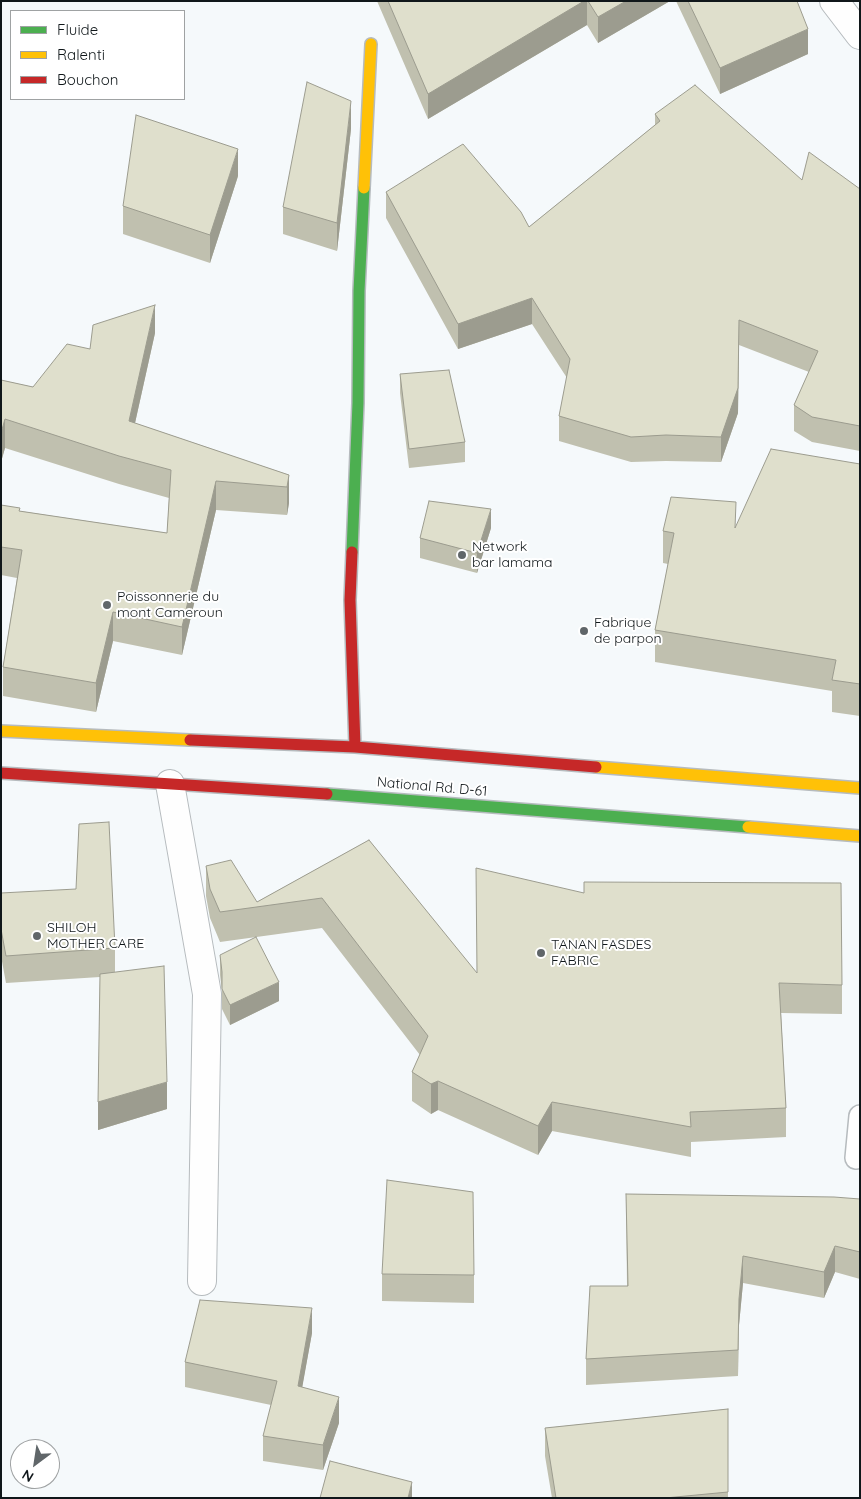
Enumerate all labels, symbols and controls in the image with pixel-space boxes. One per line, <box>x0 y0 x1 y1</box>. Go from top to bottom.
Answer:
legend <box>10 10 185 100</box>
text: Fluide <box>57 20 98 39</box>
text: Ralenti <box>57 45 105 64</box>
text: Bouchon <box>57 70 118 89</box>
place label: Network bar lamama <box>472 539 552 572</box>
marker: Network bar lamama <box>456 549 468 561</box>
place label: Poissonnerie du mont Cameroun <box>117 589 223 622</box>
marker: Poissonnerie du mont Cameroun <box>101 599 113 611</box>
place label: Fabrique de parpon <box>594 615 662 648</box>
marker: Fabrique de parpon <box>578 625 590 637</box>
street label: National Rd. D-61 <box>376 774 488 800</box>
place label: SHILOH MOTHER CARE <box>47 920 144 952</box>
marker: SHILOH MOTHER CARE <box>31 930 43 942</box>
place label: TANAN FASDES FABRIC <box>551 937 651 970</box>
marker: TANAN FASDES FABRIC <box>535 947 547 959</box>
north arrow <box>10 1439 60 1489</box>
text: N <box>19 1466 37 1486</box>

